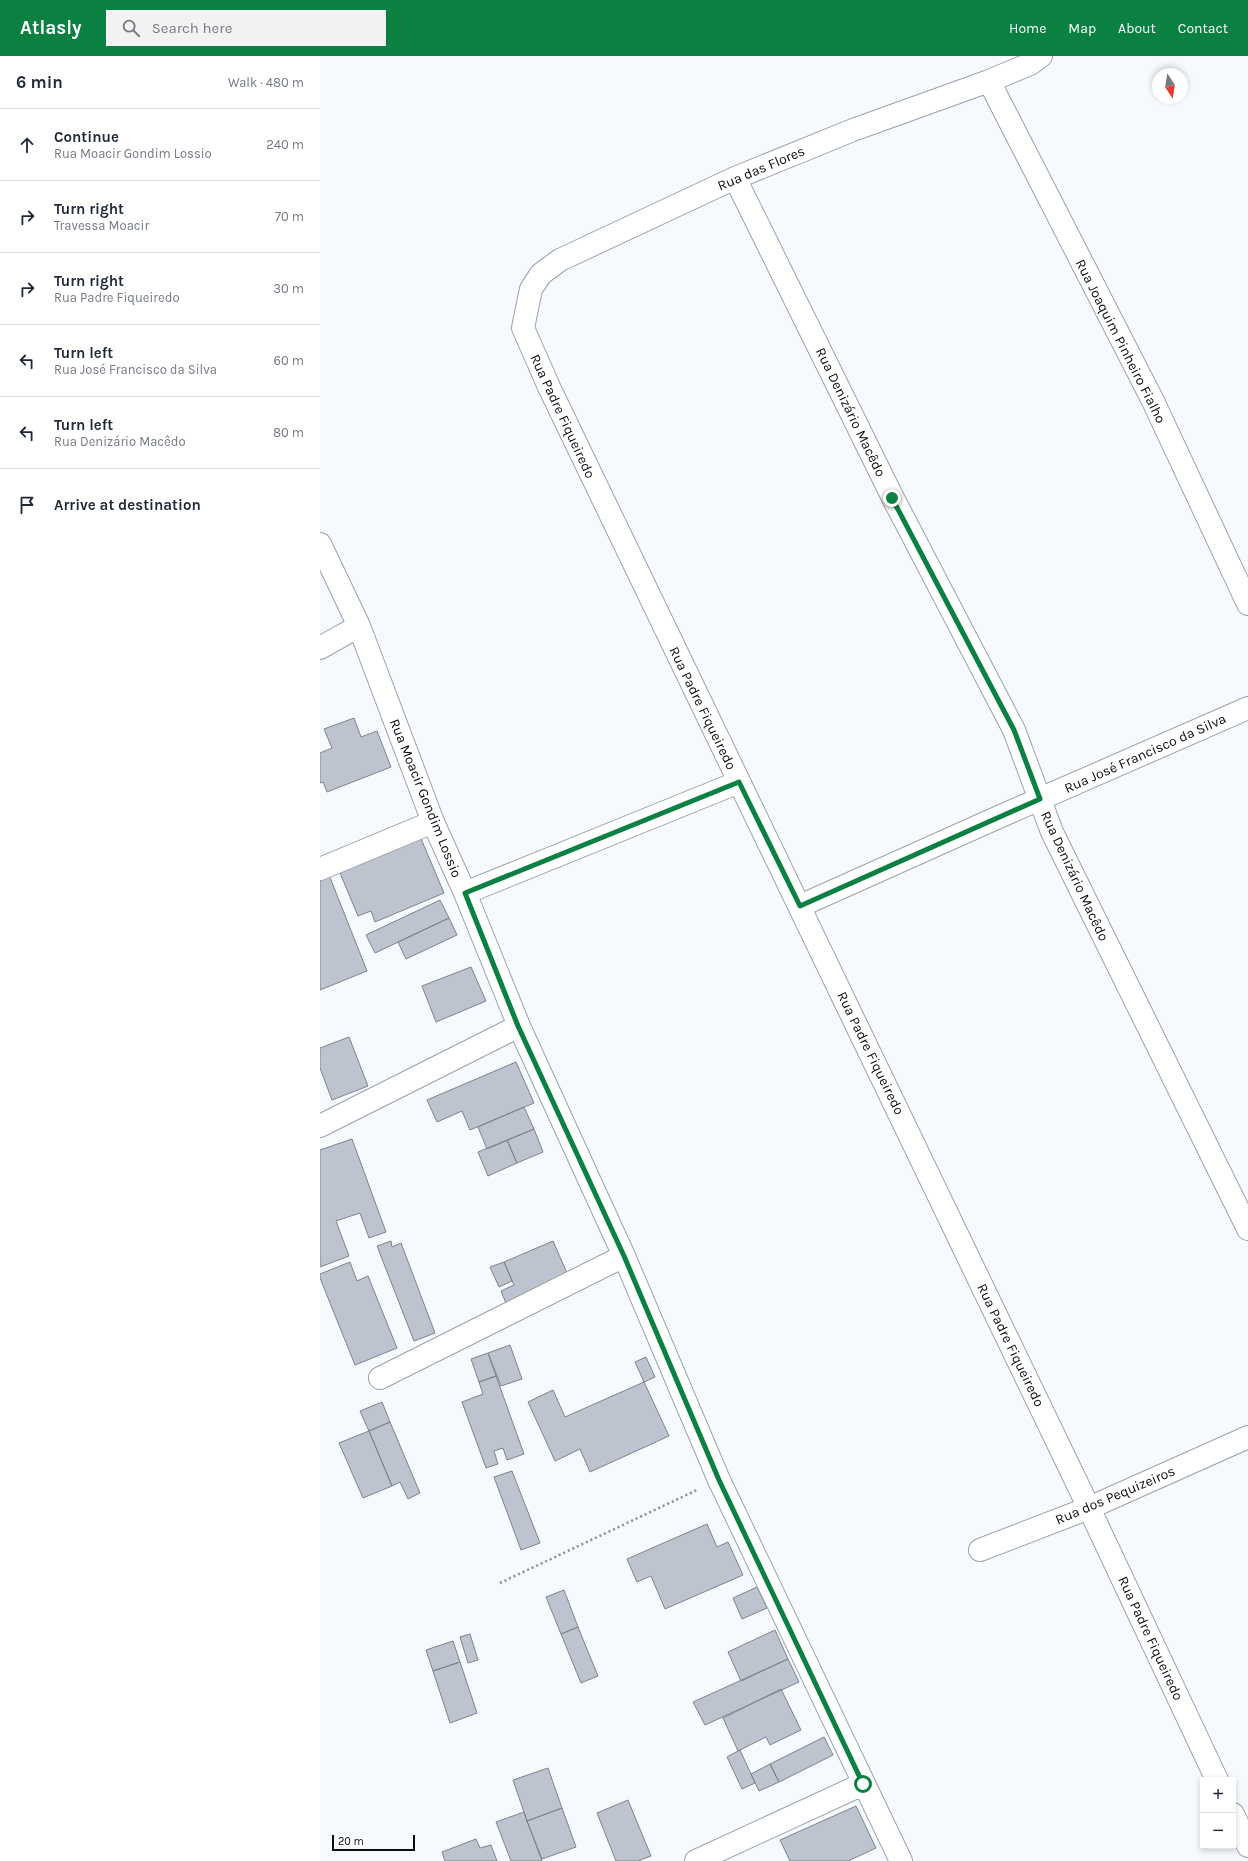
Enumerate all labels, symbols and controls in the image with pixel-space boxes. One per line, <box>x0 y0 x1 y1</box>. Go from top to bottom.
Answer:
search box <box>106 10 386 46</box>
text: Atlasly <box>20 17 82 39</box>
icon: search <box>120 17 142 39</box>
text: Search here <box>152 19 232 37</box>
text: Home <box>1009 20 1046 37</box>
text: Map <box>1068 20 1096 37</box>
text: About <box>1118 20 1156 37</box>
text: Contact <box>1178 20 1228 37</box>
north arrow <box>1152 68 1188 104</box>
text: 6 min <box>16 72 63 92</box>
text: Walk · 480 m <box>228 75 304 90</box>
text: Continue <box>54 128 119 146</box>
icon: ahead <box>16 134 38 156</box>
text: 240 m <box>266 137 304 152</box>
street label: Rua das Flores <box>715 142 807 195</box>
text: Rua Moacir Gondim Lossio <box>54 146 212 161</box>
text: Turn right <box>54 200 124 218</box>
icon: right <box>16 206 38 228</box>
text: 70 m <box>275 209 304 224</box>
text: Travessa Moacir <box>54 218 149 233</box>
street label: Rua Joaquim Pinheiro Fialho <box>1072 256 1169 426</box>
text: Turn right <box>54 272 124 290</box>
icon: right <box>16 278 38 300</box>
text: 30 m <box>273 281 304 296</box>
text: Rua Padre Fiqueiredo <box>54 290 179 305</box>
text: Turn left <box>54 344 113 362</box>
street label: Rua Denizário Macêdo <box>812 345 889 480</box>
icon: left <box>16 350 38 372</box>
street label: Rua Padre Fiqueiredo <box>526 351 599 481</box>
text: 60 m <box>274 353 304 368</box>
text: Rua José Francisco da Silva <box>54 362 217 377</box>
text: Turn left <box>54 416 113 434</box>
icon: left <box>16 422 38 444</box>
text: 80 m <box>273 425 304 440</box>
text: Rua Denizário Macêdo <box>54 434 186 449</box>
route end <box>883 489 901 507</box>
icon: arrive <box>16 494 38 516</box>
text: Arrive at destination <box>54 496 201 514</box>
street label: Rua Padre Fiqueiredo <box>665 644 740 773</box>
street label: Rua José Francisco da Silva <box>1062 710 1229 797</box>
street label: Rua Moacir Gondim Lossio <box>386 716 465 880</box>
street label: Rua Denizário Macêdo <box>1037 808 1112 944</box>
street label: Rua Padre Fiqueiredo <box>833 989 908 1118</box>
street label: Rua Padre Fiqueiredo <box>973 1281 1048 1410</box>
street label: Rua dos Pequizeiros <box>1053 1463 1178 1528</box>
street label: Rua Padre Fiqueiredo <box>1114 1573 1187 1703</box>
route start <box>854 1775 872 1793</box>
map controls <box>1200 1777 1236 1849</box>
button: + <box>1200 1777 1236 1813</box>
button: − <box>1200 1813 1236 1849</box>
scale bar <box>332 1833 415 1852</box>
text: 20 m <box>338 1835 364 1848</box>

